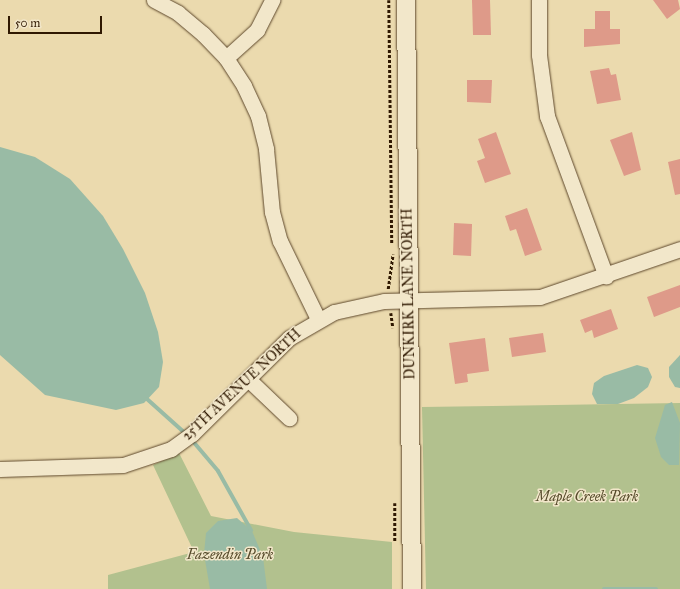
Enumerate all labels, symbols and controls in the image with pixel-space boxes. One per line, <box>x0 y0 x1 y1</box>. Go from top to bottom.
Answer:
scale bar <box>10 8 104 34</box>
text: 50 m <box>15 16 40 30</box>
street label: DUNKIRK LANE NORTH <box>399 208 419 380</box>
street label: 25TH AVENUE NORTH <box>179 326 305 444</box>
park label: Maple Creek Park <box>536 489 638 505</box>
park label: Fazendin Park <box>187 547 273 563</box>

